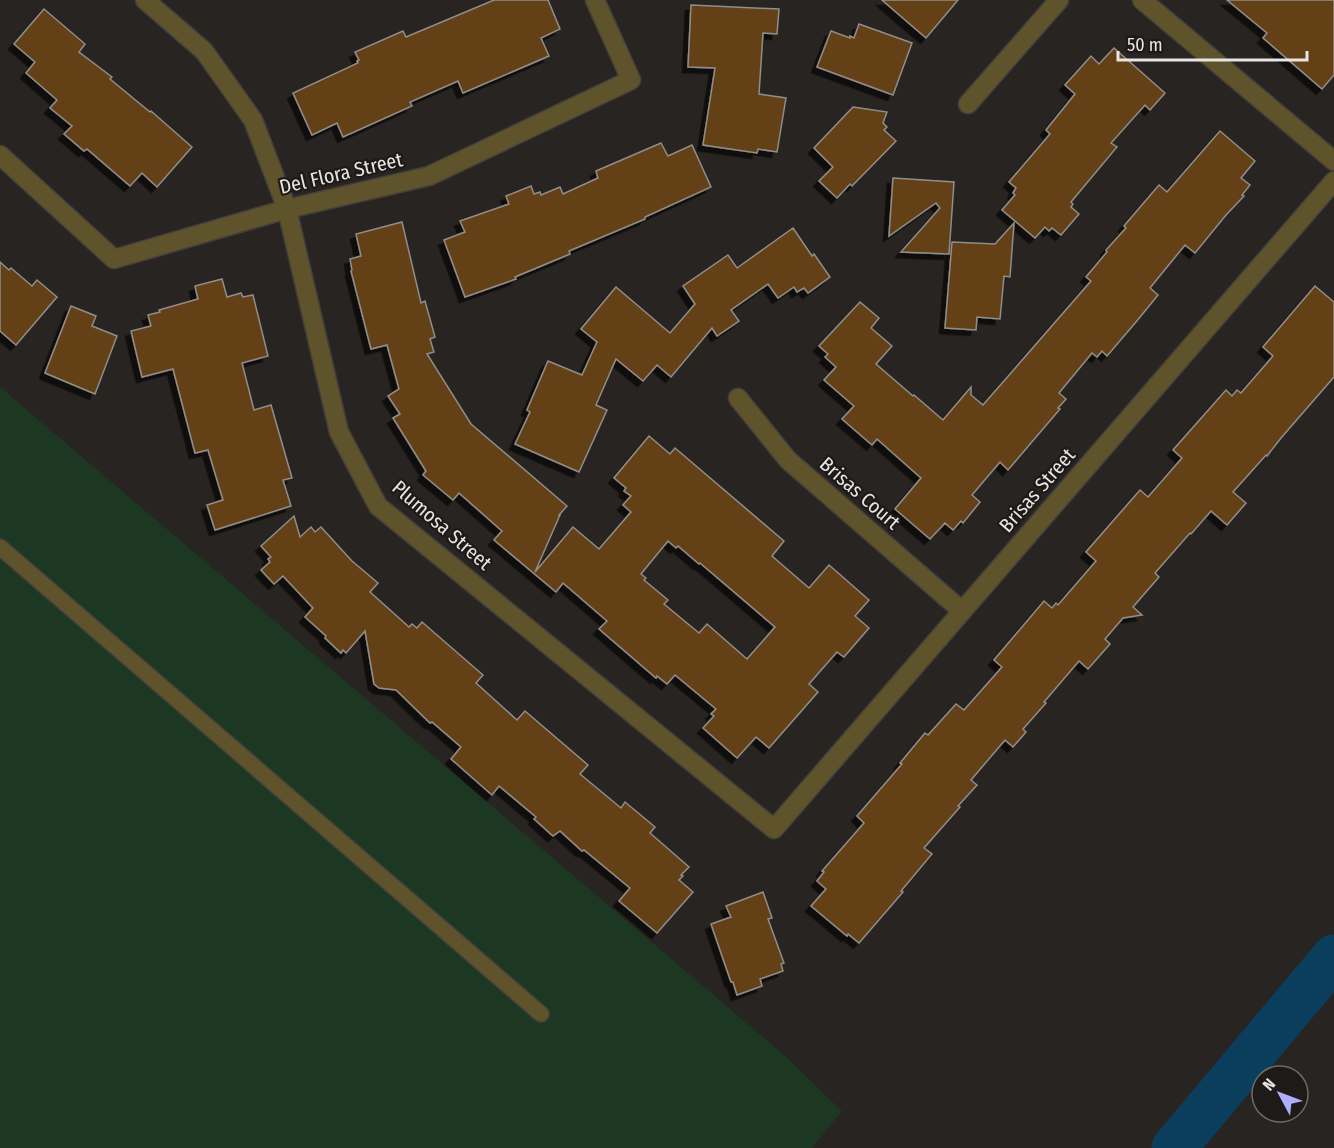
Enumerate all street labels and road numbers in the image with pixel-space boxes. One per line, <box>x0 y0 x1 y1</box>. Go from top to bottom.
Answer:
street label: Del Flora Street <box>277 147 405 199</box>
street label: Brisas Street <box>994 443 1080 537</box>
street label: Brisas Court <box>815 452 905 535</box>
street label: Plumosa Street <box>387 475 497 575</box>

